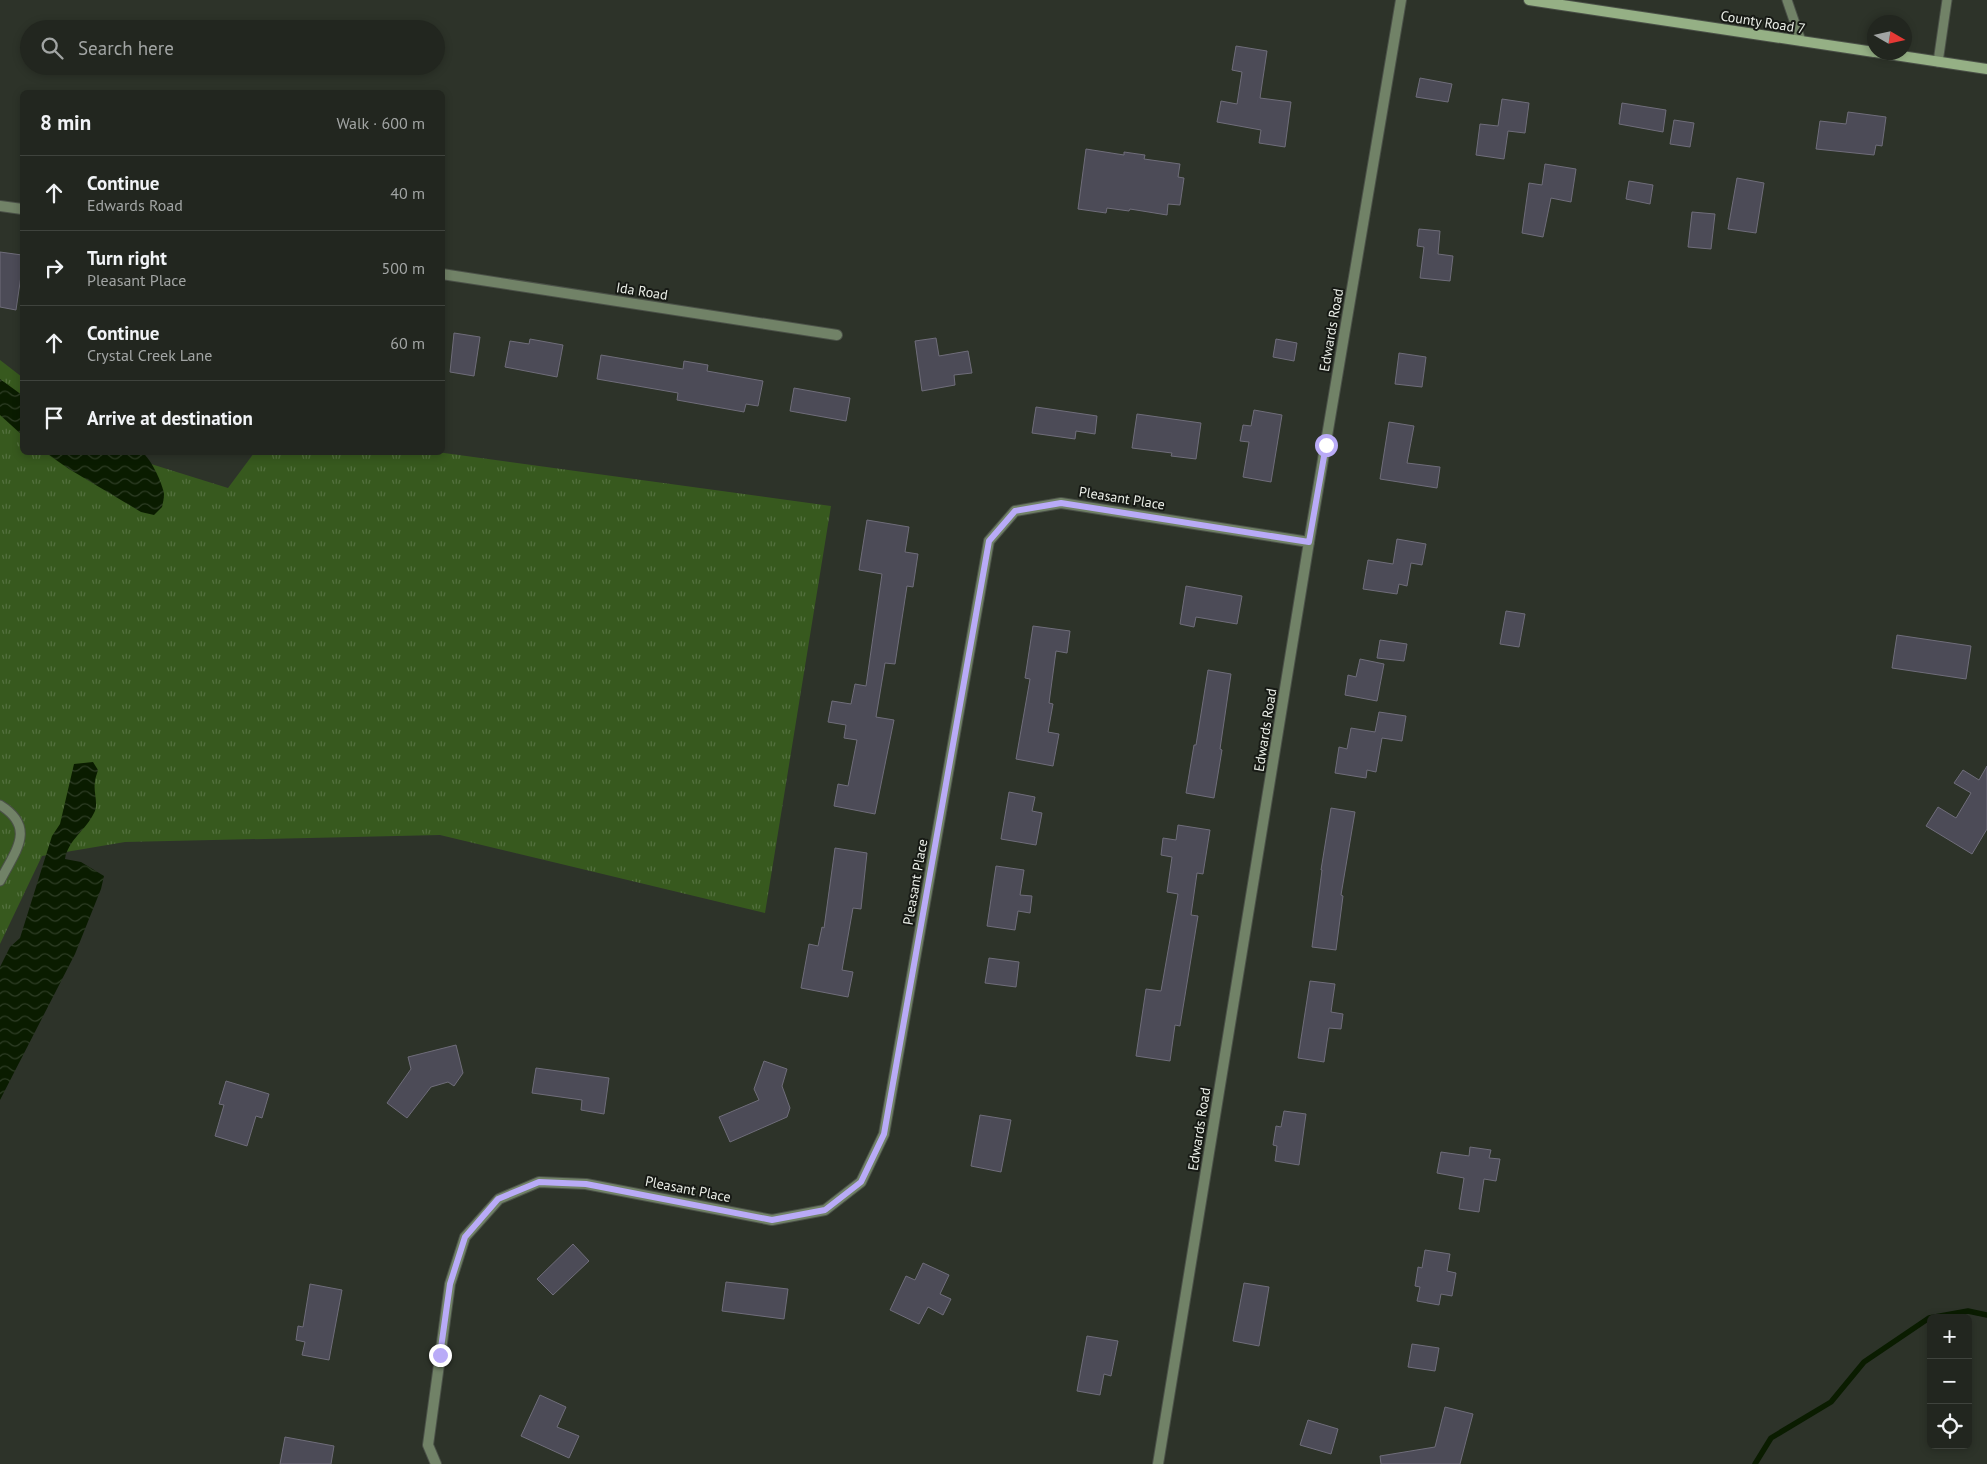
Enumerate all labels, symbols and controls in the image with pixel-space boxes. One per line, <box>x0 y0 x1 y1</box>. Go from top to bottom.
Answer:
street label: County Road 7 <box>1719 6 1807 38</box>
north arrow <box>1867 15 1912 60</box>
search box <box>20 20 445 75</box>
icon: search <box>38 34 66 62</box>
text: Search here <box>78 36 174 60</box>
text: 8 min <box>40 109 91 136</box>
text: Walk · 600 m <box>336 113 425 133</box>
text: Continue <box>87 171 159 195</box>
icon: ahead <box>40 179 68 207</box>
text: 40 m <box>390 183 425 203</box>
text: Edwards Road <box>87 195 183 215</box>
text: Turn right <box>87 246 167 270</box>
icon: right <box>40 254 68 282</box>
text: 500 m <box>382 258 425 278</box>
text: Pleasant Place <box>87 270 186 290</box>
street label: Ida Road <box>615 278 669 304</box>
street label: Edwards Road <box>1315 287 1347 373</box>
text: Continue <box>87 321 159 345</box>
icon: ahead <box>40 329 68 357</box>
text: 60 m <box>390 333 425 353</box>
text: Crystal Creek Lane <box>87 345 212 365</box>
icon: arrive <box>40 404 68 432</box>
text: Arrive at destination <box>87 406 253 430</box>
route start <box>1315 434 1338 457</box>
street label: Pleasant Place <box>1078 482 1166 514</box>
street label: Edwards Road <box>1250 687 1280 773</box>
street label: Pleasant Place <box>899 838 931 926</box>
street label: Edwards Road <box>1184 1086 1214 1172</box>
street label: Pleasant Place <box>644 1172 732 1206</box>
map controls <box>1927 1314 1972 1449</box>
button: + <box>1927 1314 1972 1359</box>
route end <box>429 1344 452 1367</box>
button: − <box>1927 1359 1972 1404</box>
button: locate <box>1927 1404 1972 1449</box>

